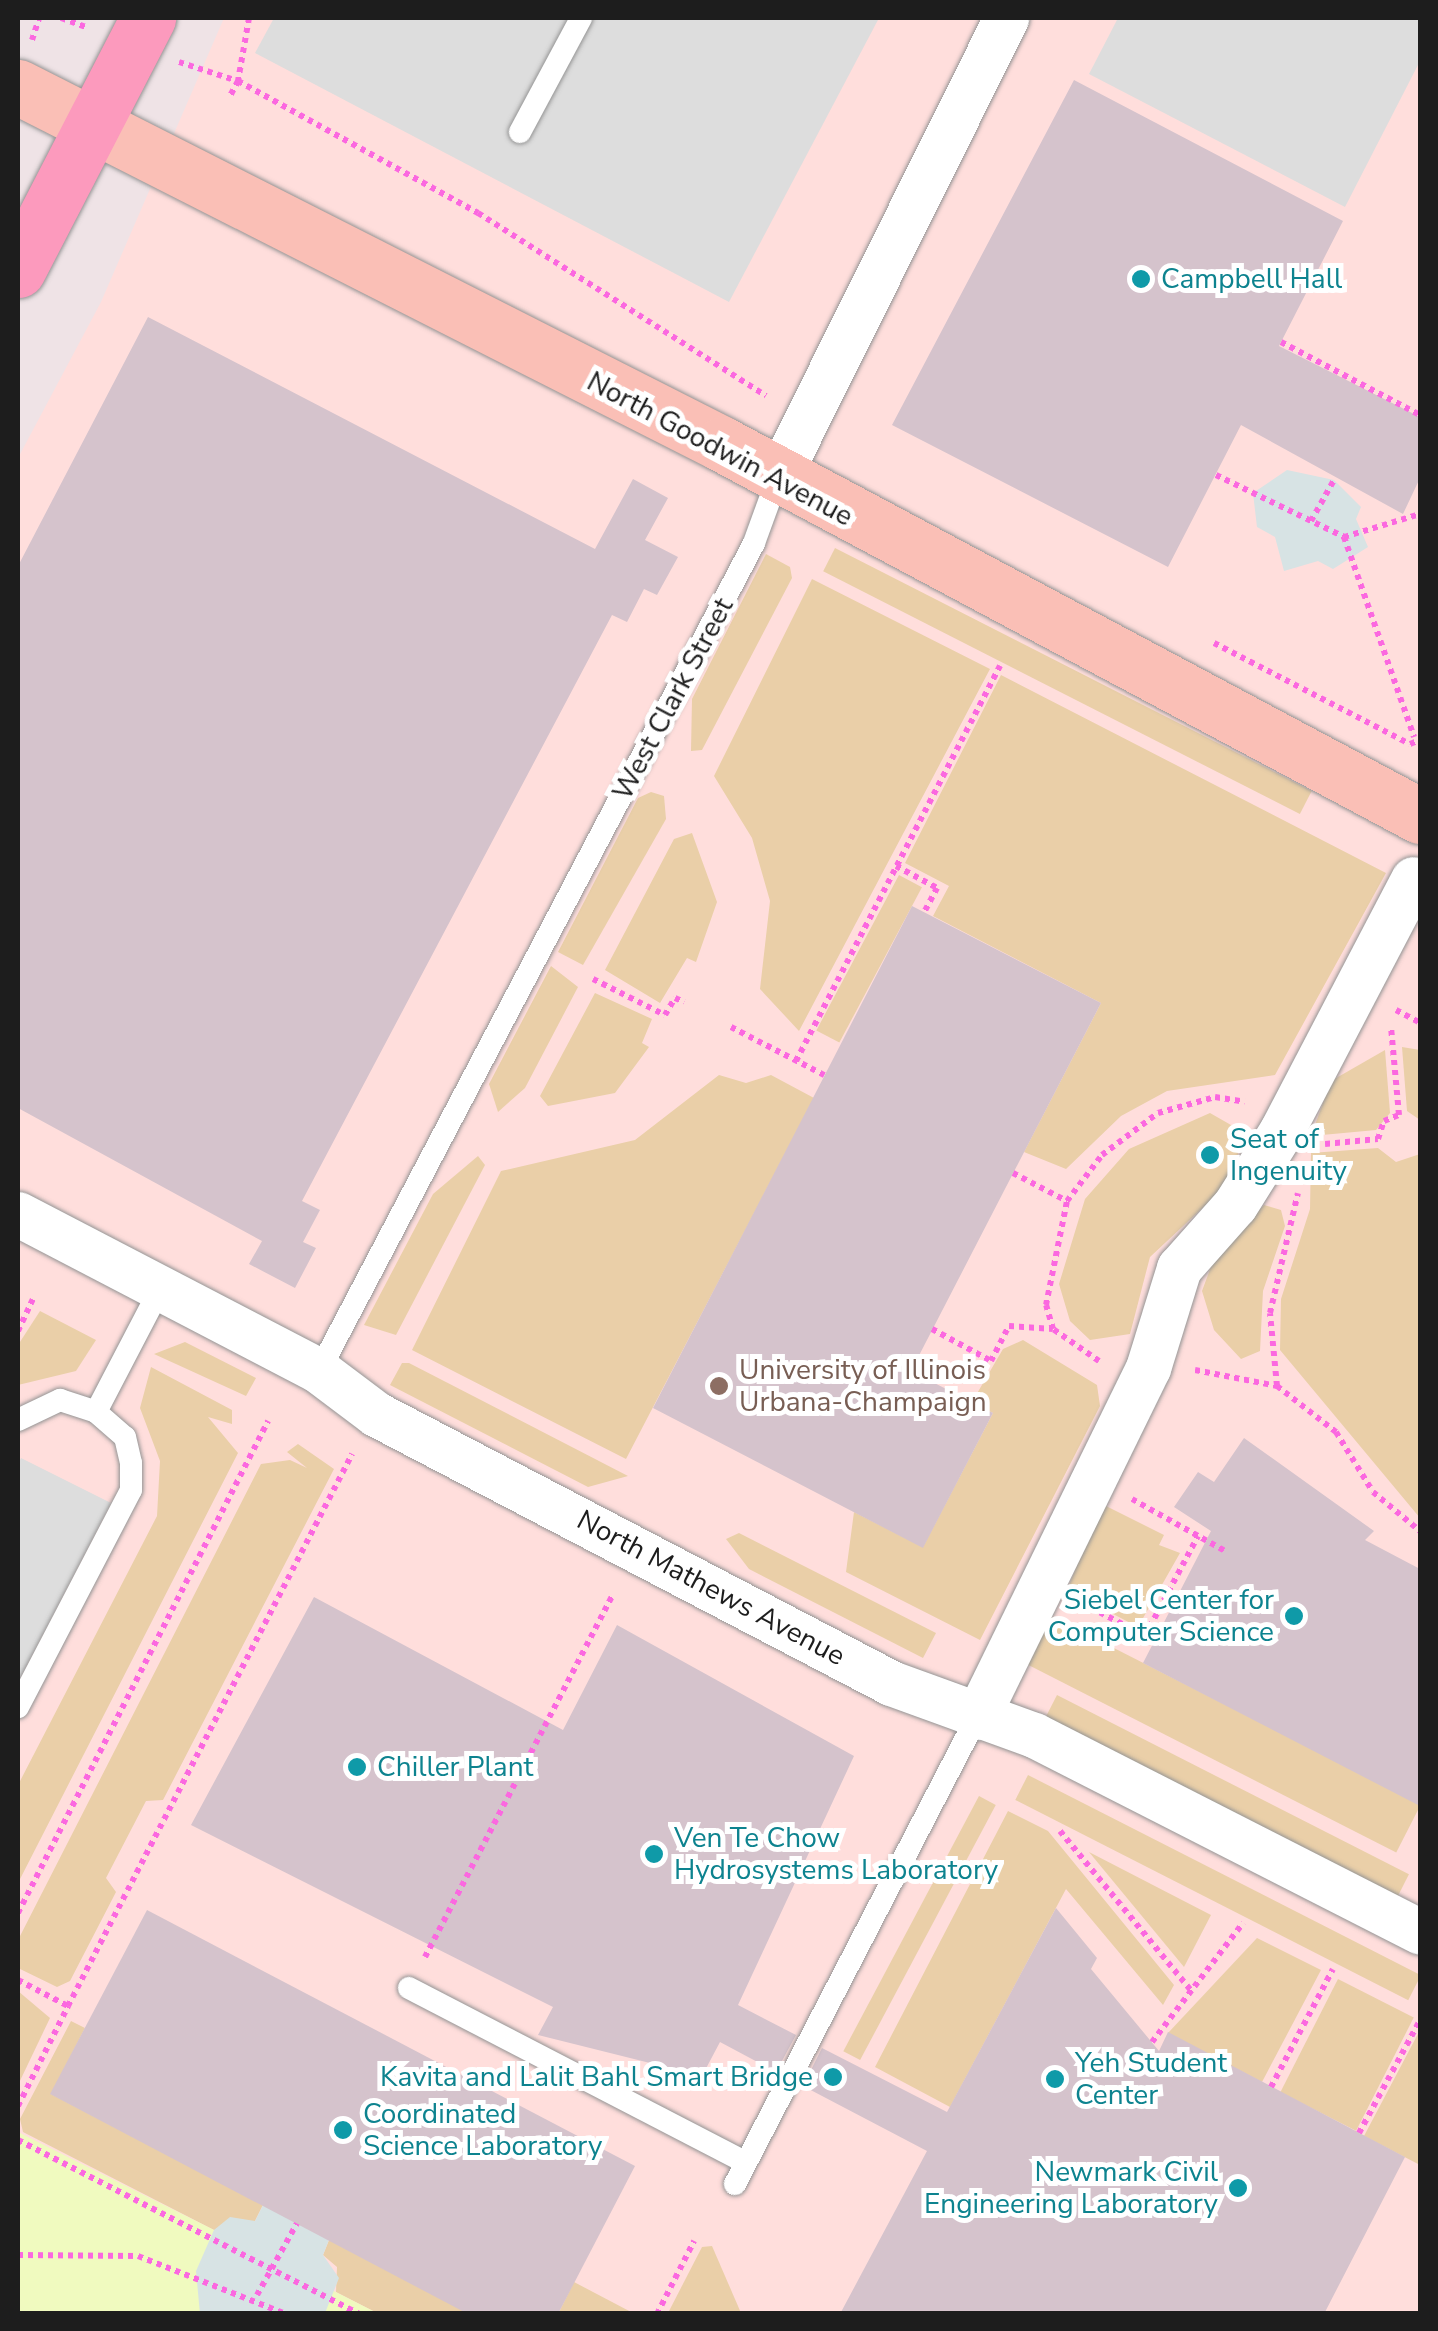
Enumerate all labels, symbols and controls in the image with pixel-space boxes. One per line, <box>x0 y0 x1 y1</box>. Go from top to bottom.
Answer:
place label: Campbell Hall <box>1161 262 1342 296</box>
marker: Campbell Hall <box>1130 268 1152 290</box>
street label: North Goodwin Avenue <box>581 365 859 533</box>
street label: West Clark Street <box>606 592 740 806</box>
place label: Seat of Ingenuity <box>1230 1122 1347 1188</box>
marker: Seat of Ingenuity <box>1199 1144 1221 1166</box>
place label: University of Illinois Urbana-Champaign <box>739 1353 987 1419</box>
marker: University of Illinois Urbana-Champaign <box>708 1375 730 1397</box>
street label: North Mathews Avenue <box>571 1503 851 1673</box>
place label: Siebel Center for Computer Science <box>1048 1583 1274 1649</box>
marker: Siebel Center for Computer Science <box>1283 1605 1305 1627</box>
place label: Chiller Plant <box>377 1750 533 1784</box>
marker: Chiller Plant <box>346 1756 368 1778</box>
place label: Ven Te Chow Hydrosystems Laboratory <box>674 1821 998 1887</box>
marker: Ven Te Chow Hydrosystems Laboratory <box>643 1843 665 1865</box>
place label: Yeh Student Center <box>1075 2046 1227 2112</box>
place label: Kavita and Lalit Bahl Smart Bridge <box>380 2060 813 2094</box>
marker: Kavita and Lalit Bahl Smart Bridge <box>822 2066 844 2088</box>
marker: Yeh Student Center <box>1044 2068 1066 2090</box>
place label: Coordinated Science Laboratory <box>363 2097 602 2163</box>
marker: Coordinated Science Laboratory <box>332 2119 354 2141</box>
place label: Newmark Civil Engineering Laboratory <box>924 2155 1218 2221</box>
marker: Newmark Civil Engineering Laboratory <box>1227 2177 1249 2199</box>

